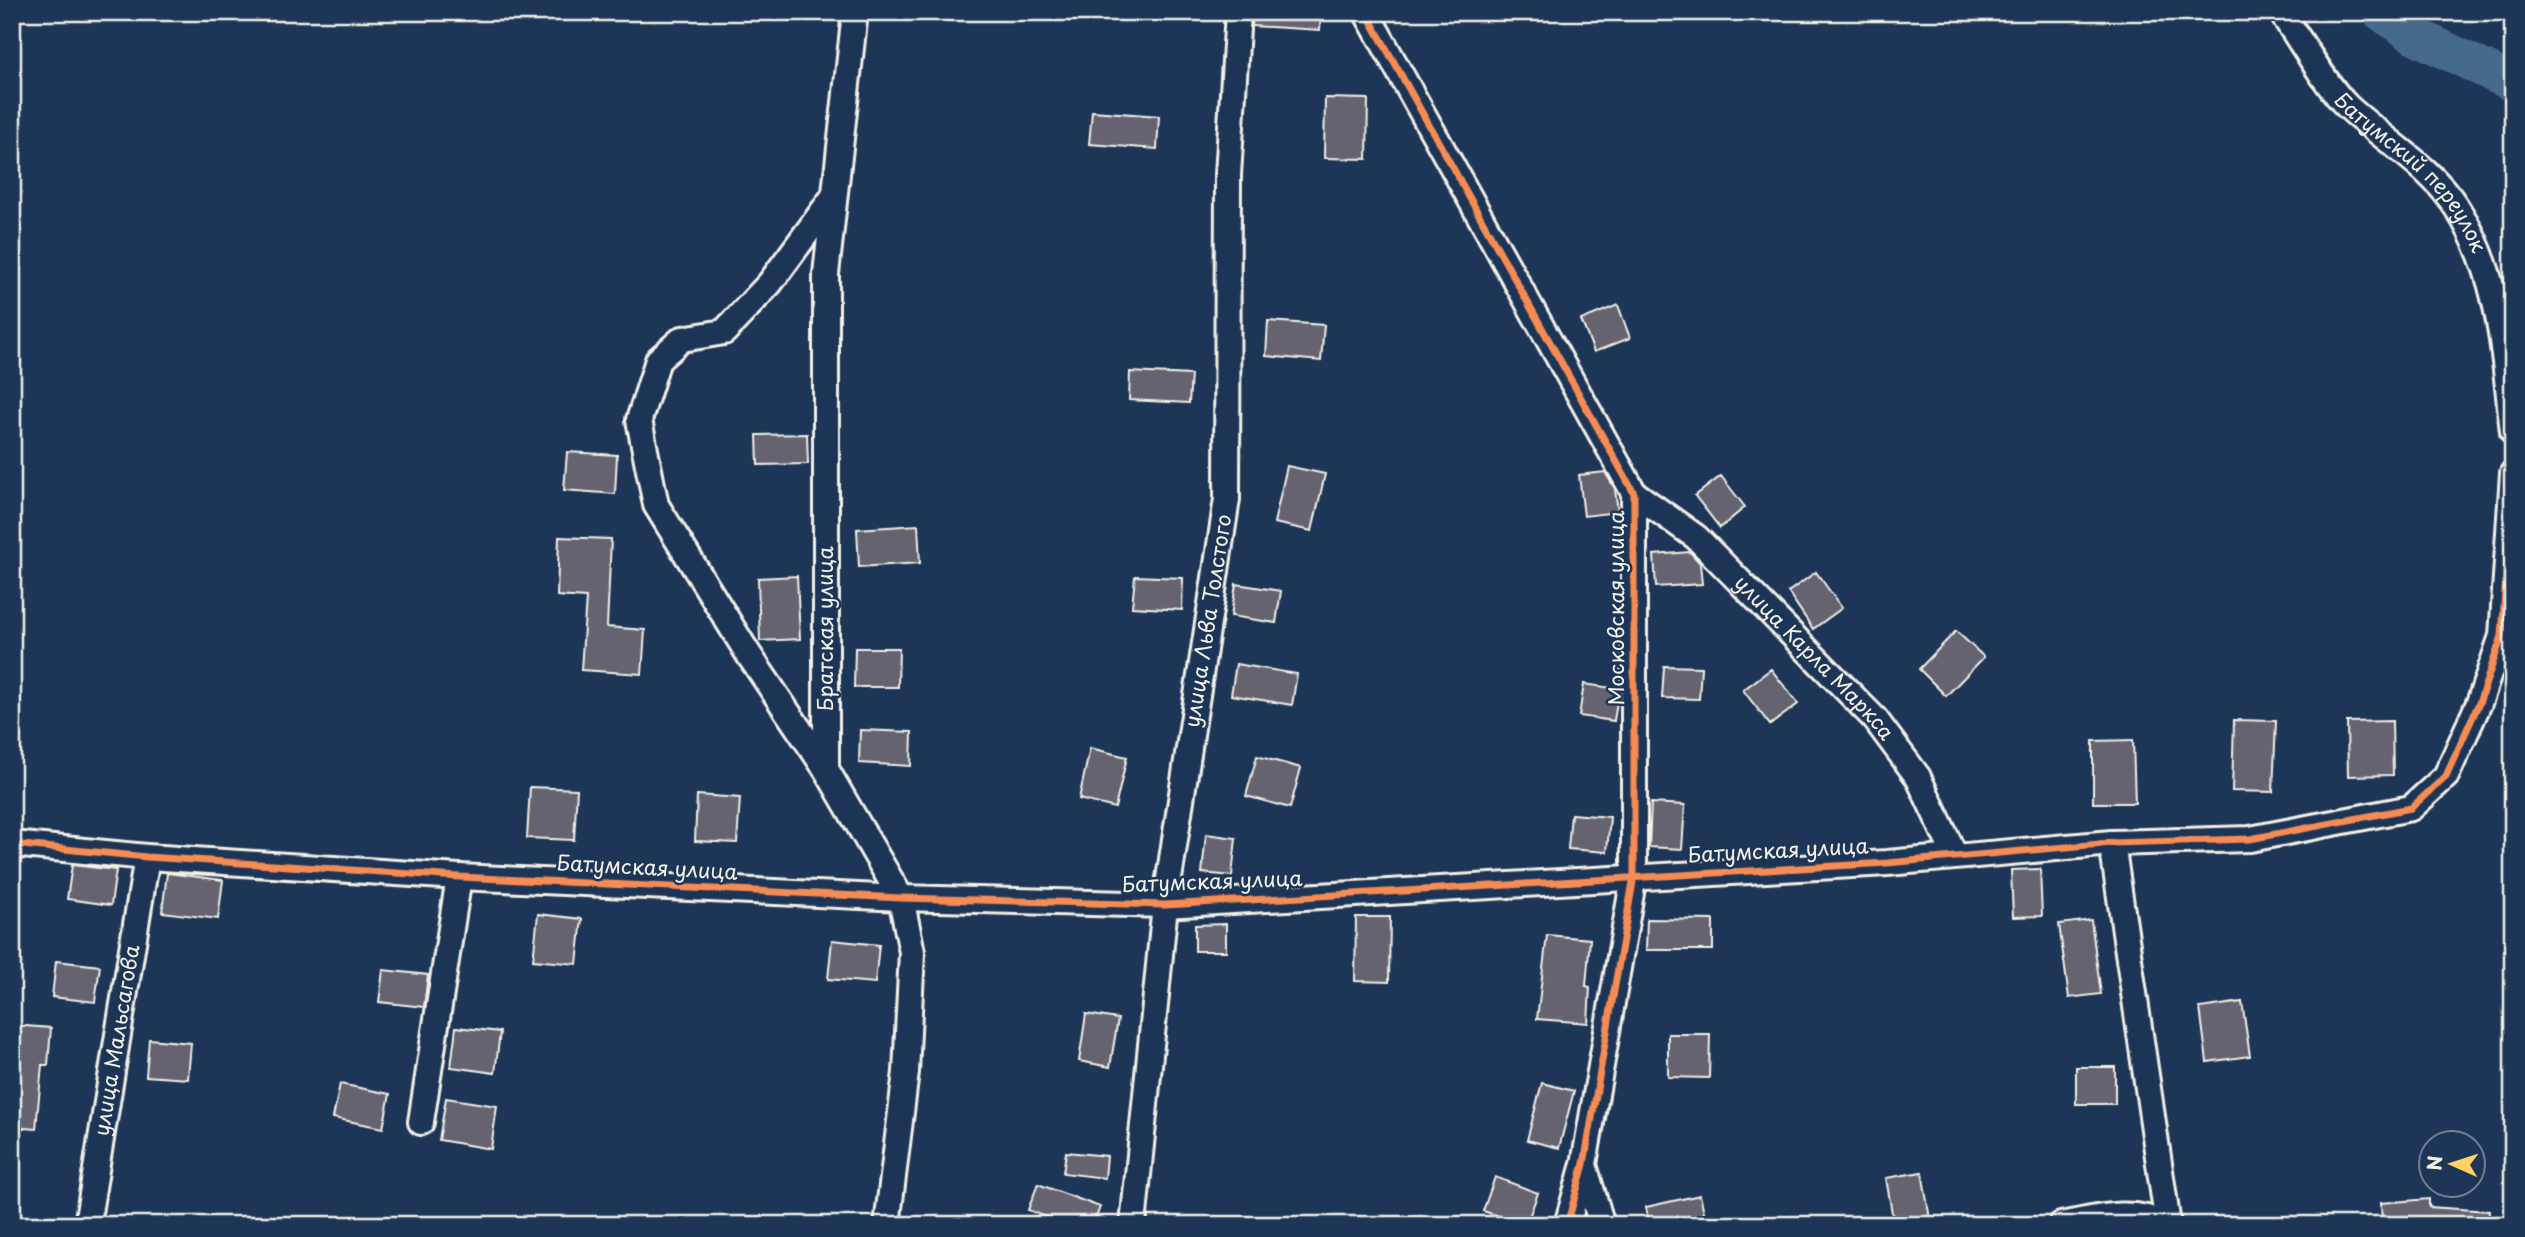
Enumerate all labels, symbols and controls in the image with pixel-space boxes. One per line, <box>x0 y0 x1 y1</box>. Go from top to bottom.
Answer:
street label: Батумский переулок <box>2327 84 2496 257</box>
street label: Московская улица <box>1599 510 1631 706</box>
street label: улица Льва Толстого <box>1174 512 1238 730</box>
street label: Братская улица <box>808 546 840 712</box>
street label: улица Карла Маркса <box>1728 567 1903 746</box>
street label: Батумская улица <box>1687 828 1870 870</box>
street label: Батумская улица <box>556 845 739 887</box>
street label: Батумская улица <box>1121 861 1304 899</box>
street label: улица Мальсагова <box>84 942 146 1138</box>
north arrow <box>2416 1128 2486 1198</box>
text: N <box>2420 1155 2448 1171</box>

